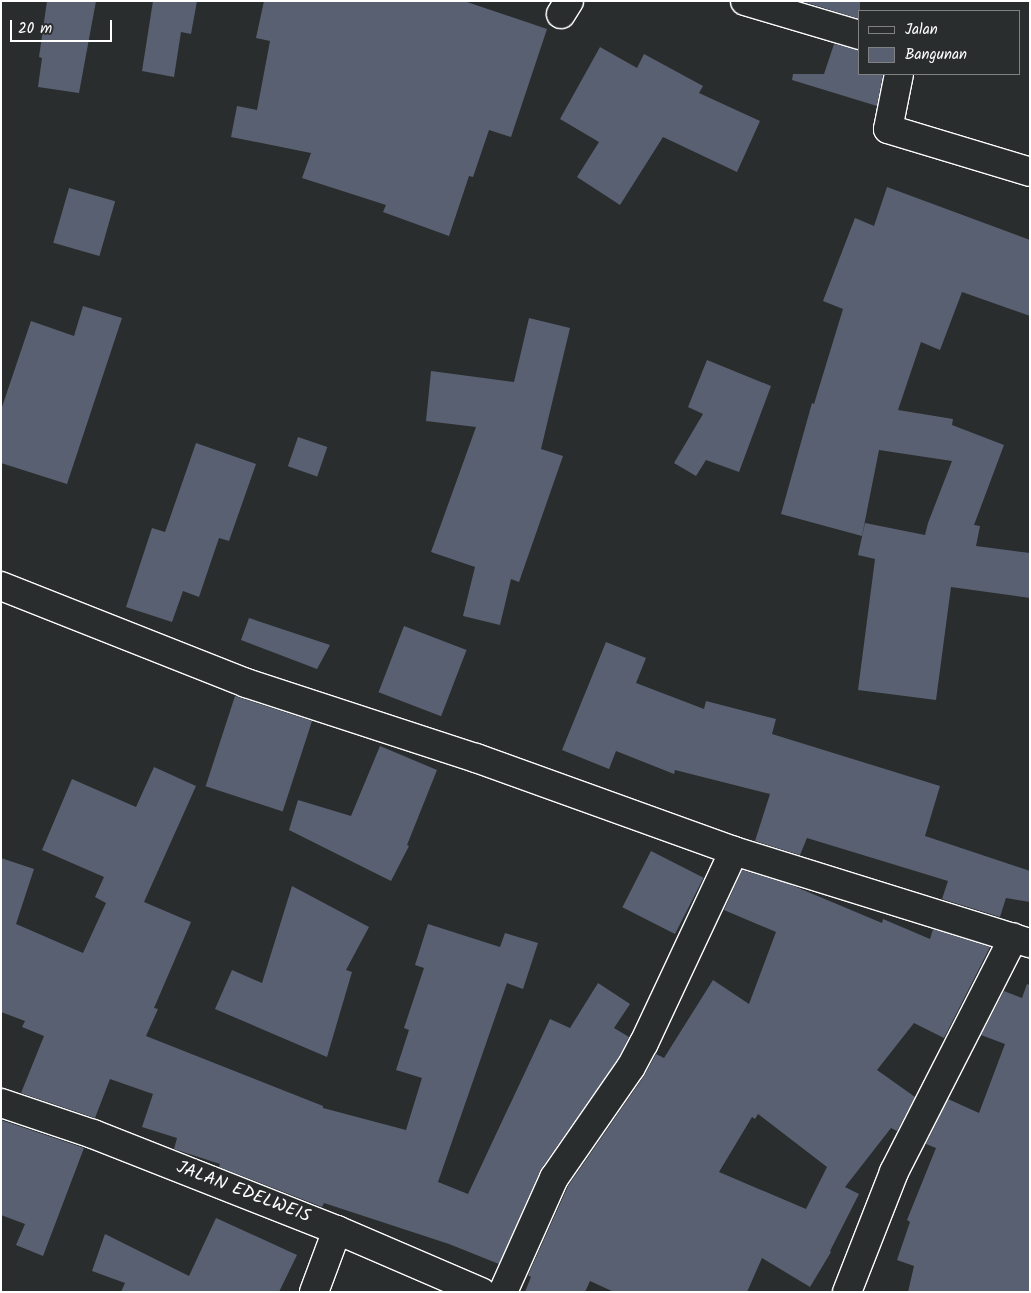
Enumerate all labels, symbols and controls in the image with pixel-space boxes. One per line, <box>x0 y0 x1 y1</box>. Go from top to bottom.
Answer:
scale bar <box>12 10 115 42</box>
legend <box>858 10 1021 75</box>
text: 20 m <box>18 17 52 41</box>
text: Jalan <box>905 18 938 42</box>
text: Bangunan <box>905 43 967 67</box>
street label: JALAN EDELWEIS <box>173 1158 313 1228</box>

